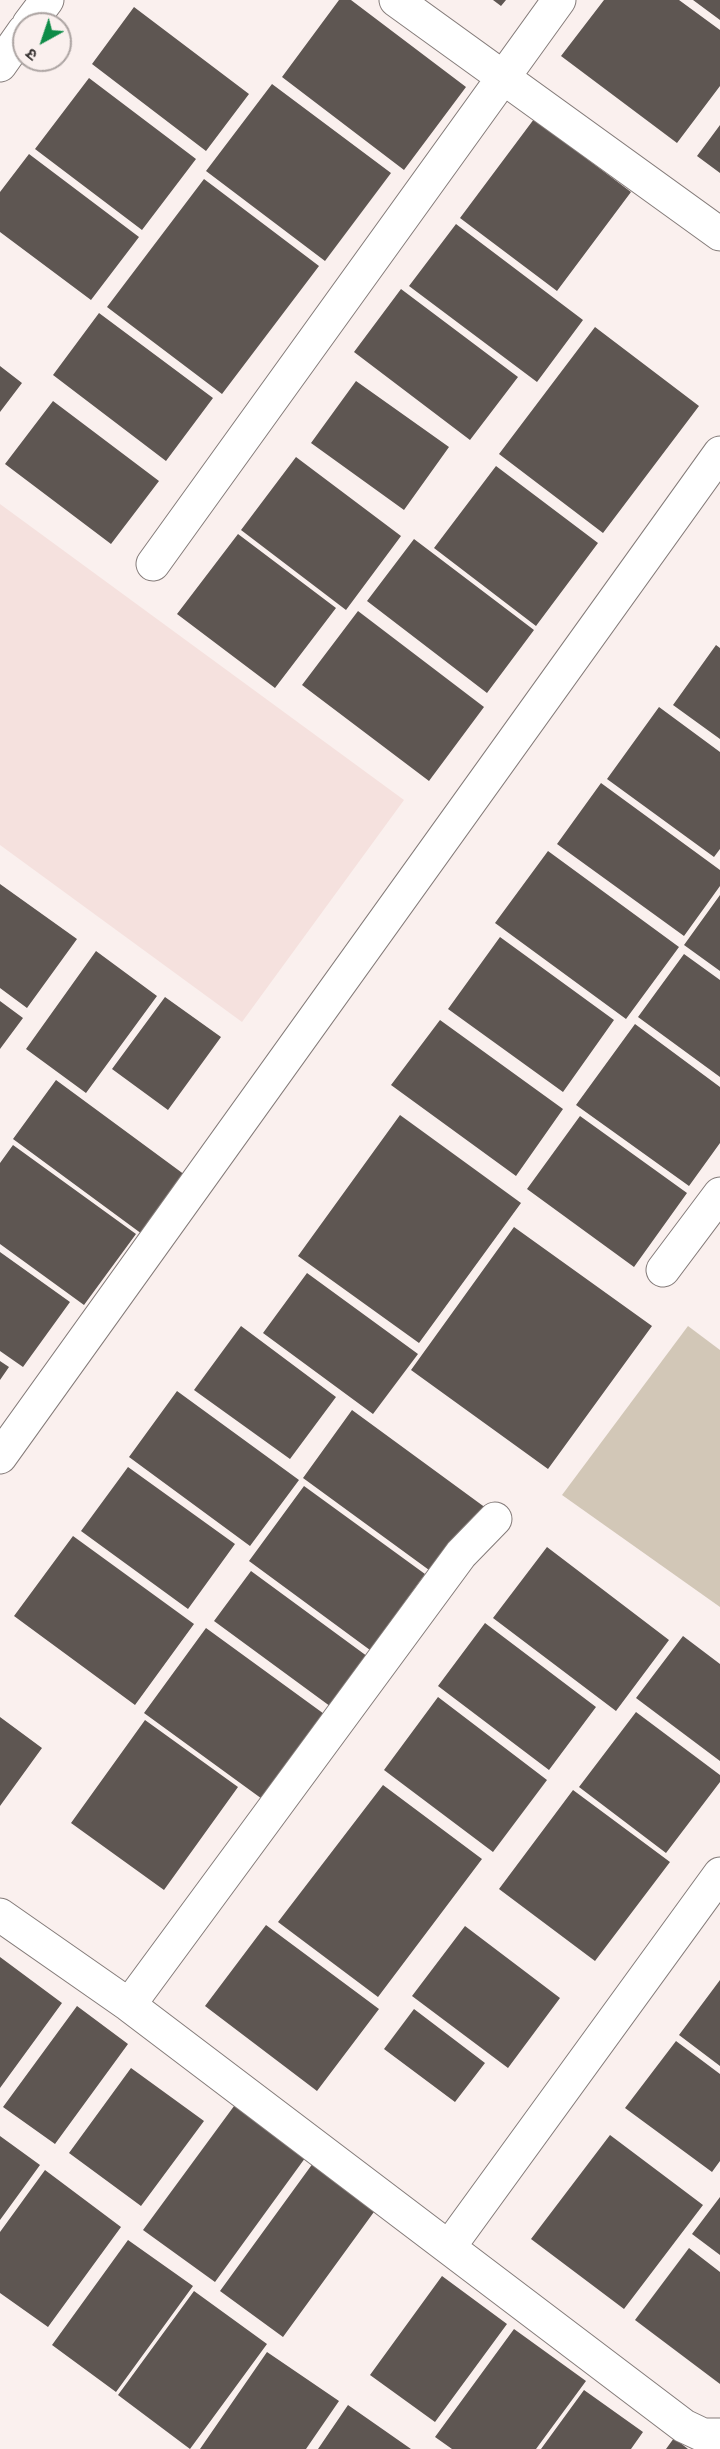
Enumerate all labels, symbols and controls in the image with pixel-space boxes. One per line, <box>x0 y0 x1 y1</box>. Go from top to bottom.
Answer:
north arrow <box>12 12 72 72</box>
text: उ <box>22 44 42 65</box>

